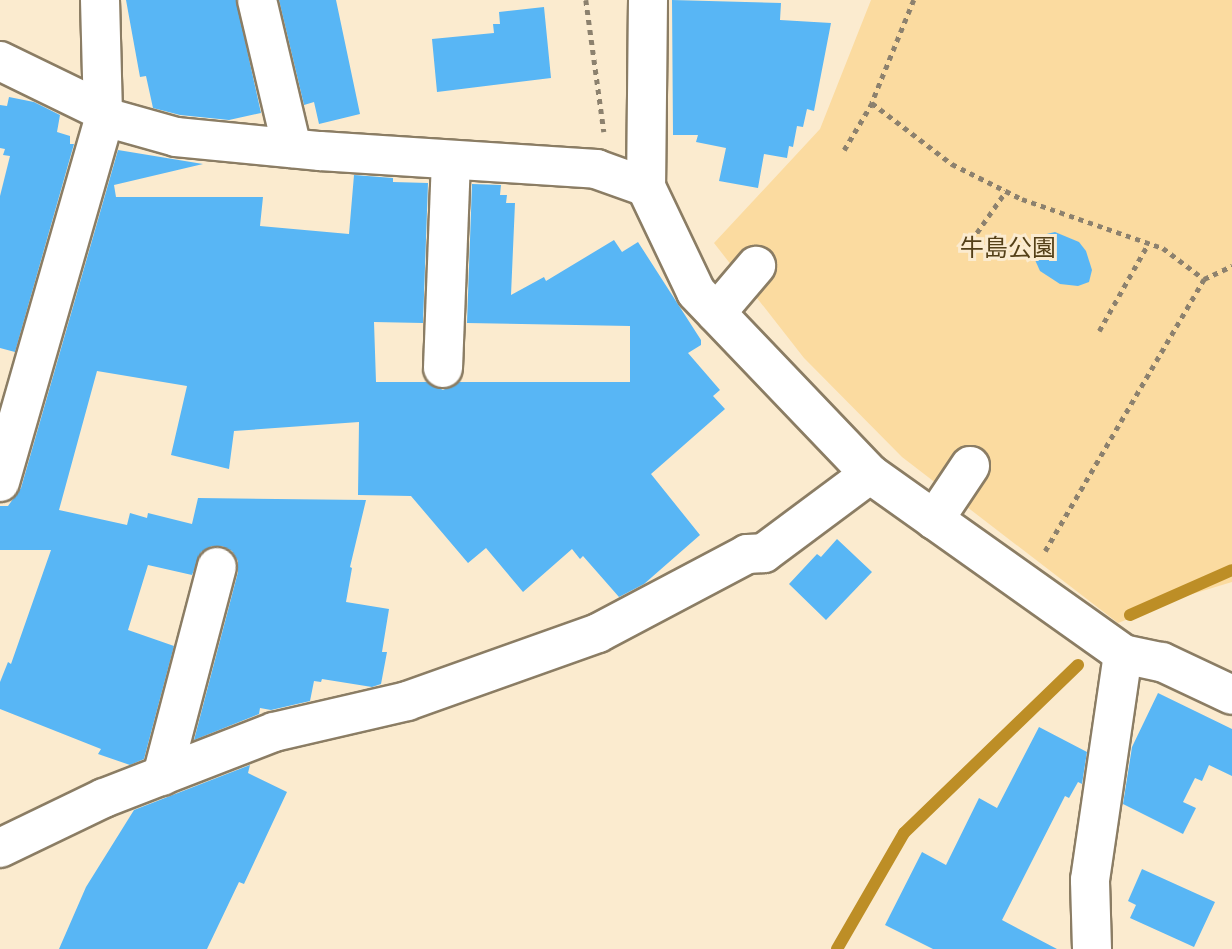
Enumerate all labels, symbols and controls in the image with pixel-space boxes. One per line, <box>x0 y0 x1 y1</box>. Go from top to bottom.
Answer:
park label: 牛島公園 <box>960 233 1056 261</box>

